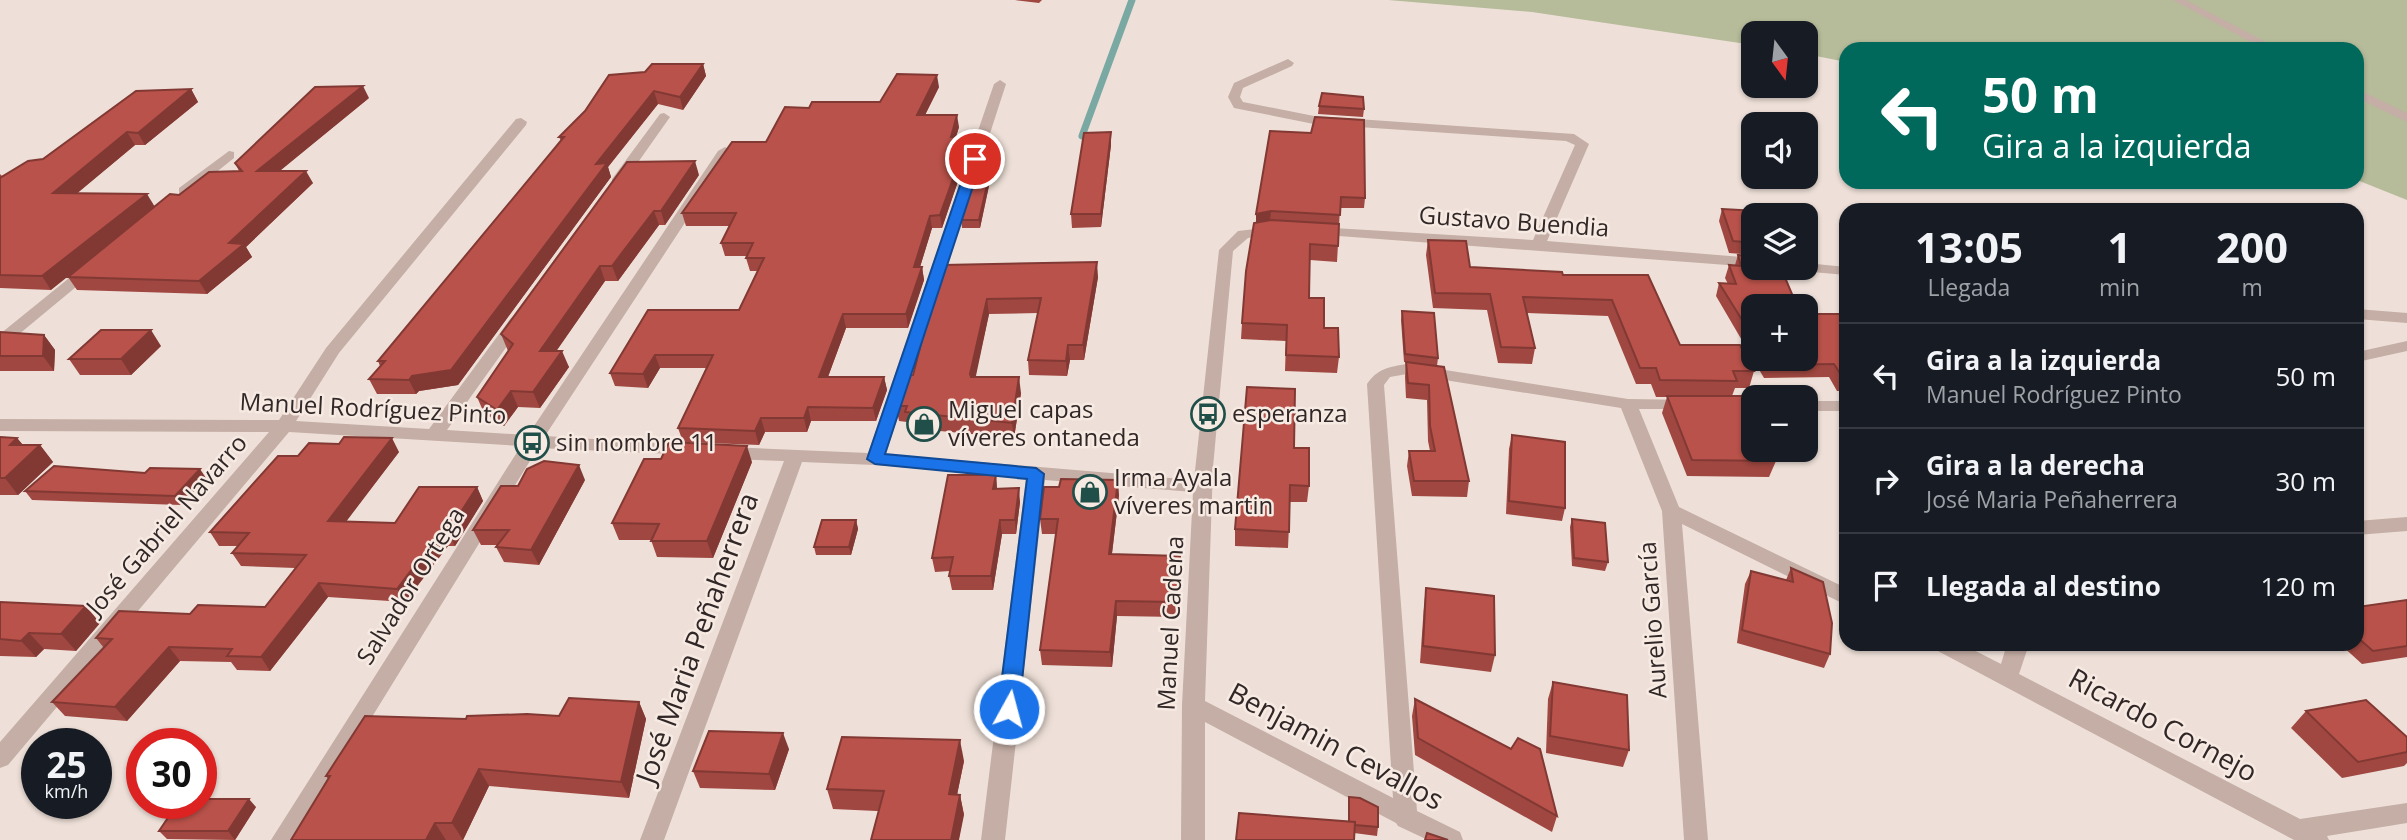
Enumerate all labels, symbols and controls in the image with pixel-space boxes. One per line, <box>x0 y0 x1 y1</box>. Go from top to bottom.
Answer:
north arrow <box>1741 21 1818 98</box>
map controls <box>1741 21 1818 462</box>
text: 50 m <box>1982 61 2099 127</box>
icon: left <box>1867 70 1958 161</box>
button: sound <box>1741 112 1818 189</box>
text: Gira a la izquierda <box>1982 124 2252 167</box>
pin <box>945 129 1005 189</box>
icon: arrive <box>956 140 994 178</box>
street label: Gustavo Buendia <box>1418 197 1610 244</box>
button: layers <box>1741 203 1818 280</box>
text: 13:05 <box>1915 218 2023 275</box>
text: 1 <box>2107 218 2132 275</box>
text: 200 <box>2216 218 2288 275</box>
text: Llegada <box>1928 271 2010 303</box>
text: min <box>2099 271 2140 303</box>
text: m <box>2241 271 2263 303</box>
button: + <box>1741 294 1818 371</box>
text: Gira a la izquierda <box>1926 342 2161 378</box>
icon: left <box>1867 357 1905 395</box>
text: 50 m <box>2275 358 2336 394</box>
text: Manuel Rodríguez Pinto <box>1926 378 2182 410</box>
street label: Manuel Rodríguez Pinto <box>239 384 507 431</box>
button: − <box>1741 385 1818 462</box>
place label: Miguel capas víveres ontaneda <box>948 392 1140 453</box>
bus stop icon: esperanza <box>1189 395 1227 433</box>
place label: esperanza <box>1232 396 1348 429</box>
shop icon: Miguel capas víveres ontaneda <box>905 405 943 443</box>
bus stop icon: sin nombre 11 <box>513 424 551 462</box>
place label: sin nombre 11 <box>556 425 717 458</box>
street label: José Gabriel Navarro <box>77 426 254 623</box>
text: Gira a la derecha <box>1926 447 2145 483</box>
place label: Irma Ayala víveres martin <box>1114 460 1273 521</box>
icon: right <box>1867 462 1905 500</box>
text: 30 m <box>2275 463 2336 499</box>
shop icon: Irma Ayala víveres martin <box>1071 473 1109 511</box>
text: José Maria Peñaherrera <box>1926 483 2178 515</box>
street label: José Maria Peñaherrera <box>625 487 766 791</box>
street label: Salvador Ortega <box>348 500 471 670</box>
street label: Manuel Cadena <box>1148 535 1191 711</box>
street label: Aurelio García <box>1630 540 1673 700</box>
icon: arrive <box>1867 567 1905 605</box>
text: Llegada al destino <box>1926 568 2161 604</box>
text: 120 m <box>2261 568 2336 604</box>
street label: Ricardo Cornejo <box>2062 658 2265 790</box>
position arrow <box>972 672 1046 746</box>
street label: Benjamin Cevallos <box>1222 672 1451 818</box>
speed limit sign: 30 <box>126 728 217 819</box>
text: 25 <box>46 741 87 788</box>
text: km/h <box>45 779 88 803</box>

